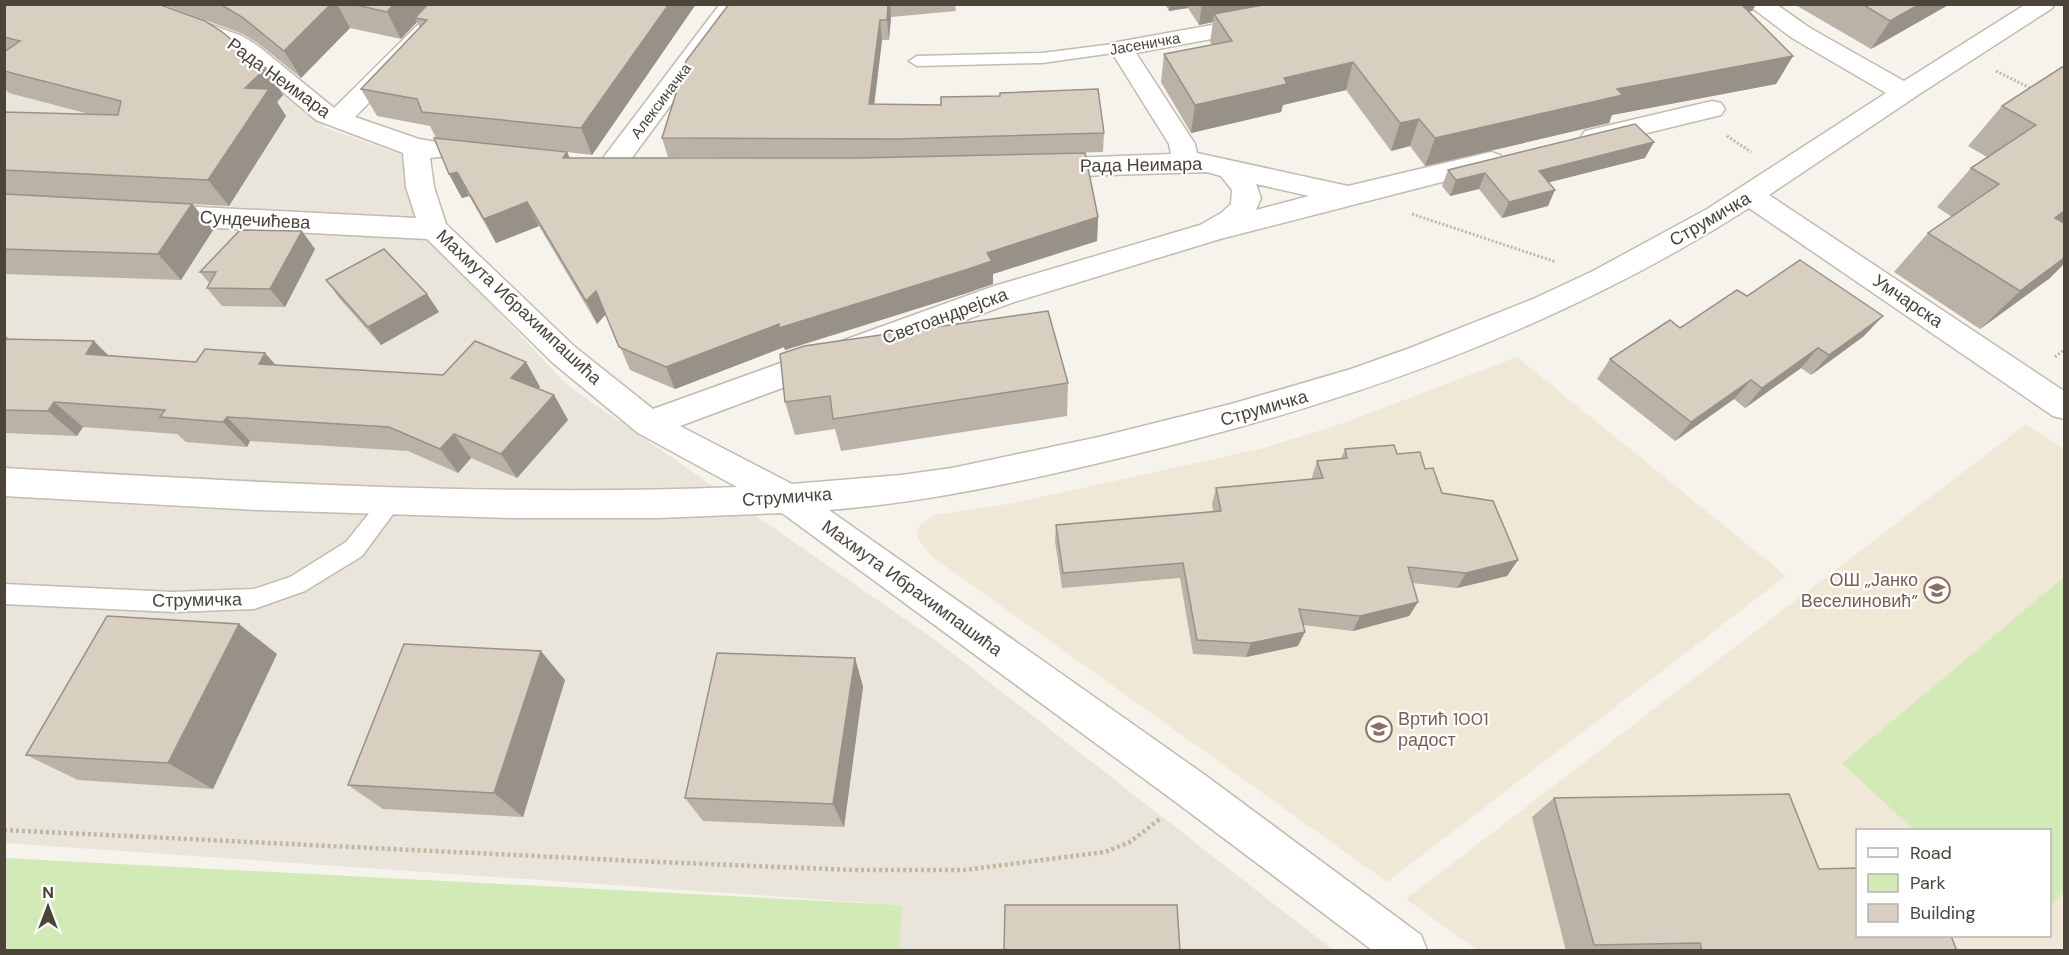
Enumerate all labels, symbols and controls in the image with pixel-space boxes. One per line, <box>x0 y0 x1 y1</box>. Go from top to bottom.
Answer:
street label: Јасеничка <box>1108 28 1183 60</box>
street label: Рада Неимара <box>223 32 336 124</box>
street label: Алексиначка <box>626 59 696 143</box>
street label: Рада Неимара <box>1080 152 1203 178</box>
street label: Струмичка <box>1665 186 1756 252</box>
street label: Сундечићева <box>199 205 312 235</box>
street label: Махмута Ибрахимпашића <box>431 224 607 391</box>
street label: Умчарска <box>1868 269 1949 334</box>
street label: Светоандрејска <box>879 282 1012 350</box>
street label: Струмичка <box>1217 384 1311 432</box>
street label: Струмичка <box>741 482 834 512</box>
street label: Махмута Ибрахимпашића <box>817 514 1008 662</box>
place label: ОШ „Јанко Веселиновић” <box>1801 568 1918 613</box>
school or university icon: ОШ „Јанко Веселиновић” <box>1922 575 1952 605</box>
street label: Струмичка <box>152 587 243 613</box>
place label: Вртић 1001 радост <box>1398 707 1489 752</box>
school or university icon: Вртић 1001 радост <box>1364 714 1394 744</box>
legend <box>1856 829 2051 937</box>
text: Road <box>1910 841 1952 865</box>
text: Park <box>1910 871 1946 895</box>
north arrow <box>18 877 78 937</box>
text: N <box>42 882 54 903</box>
text: Building <box>1910 901 1975 925</box>

